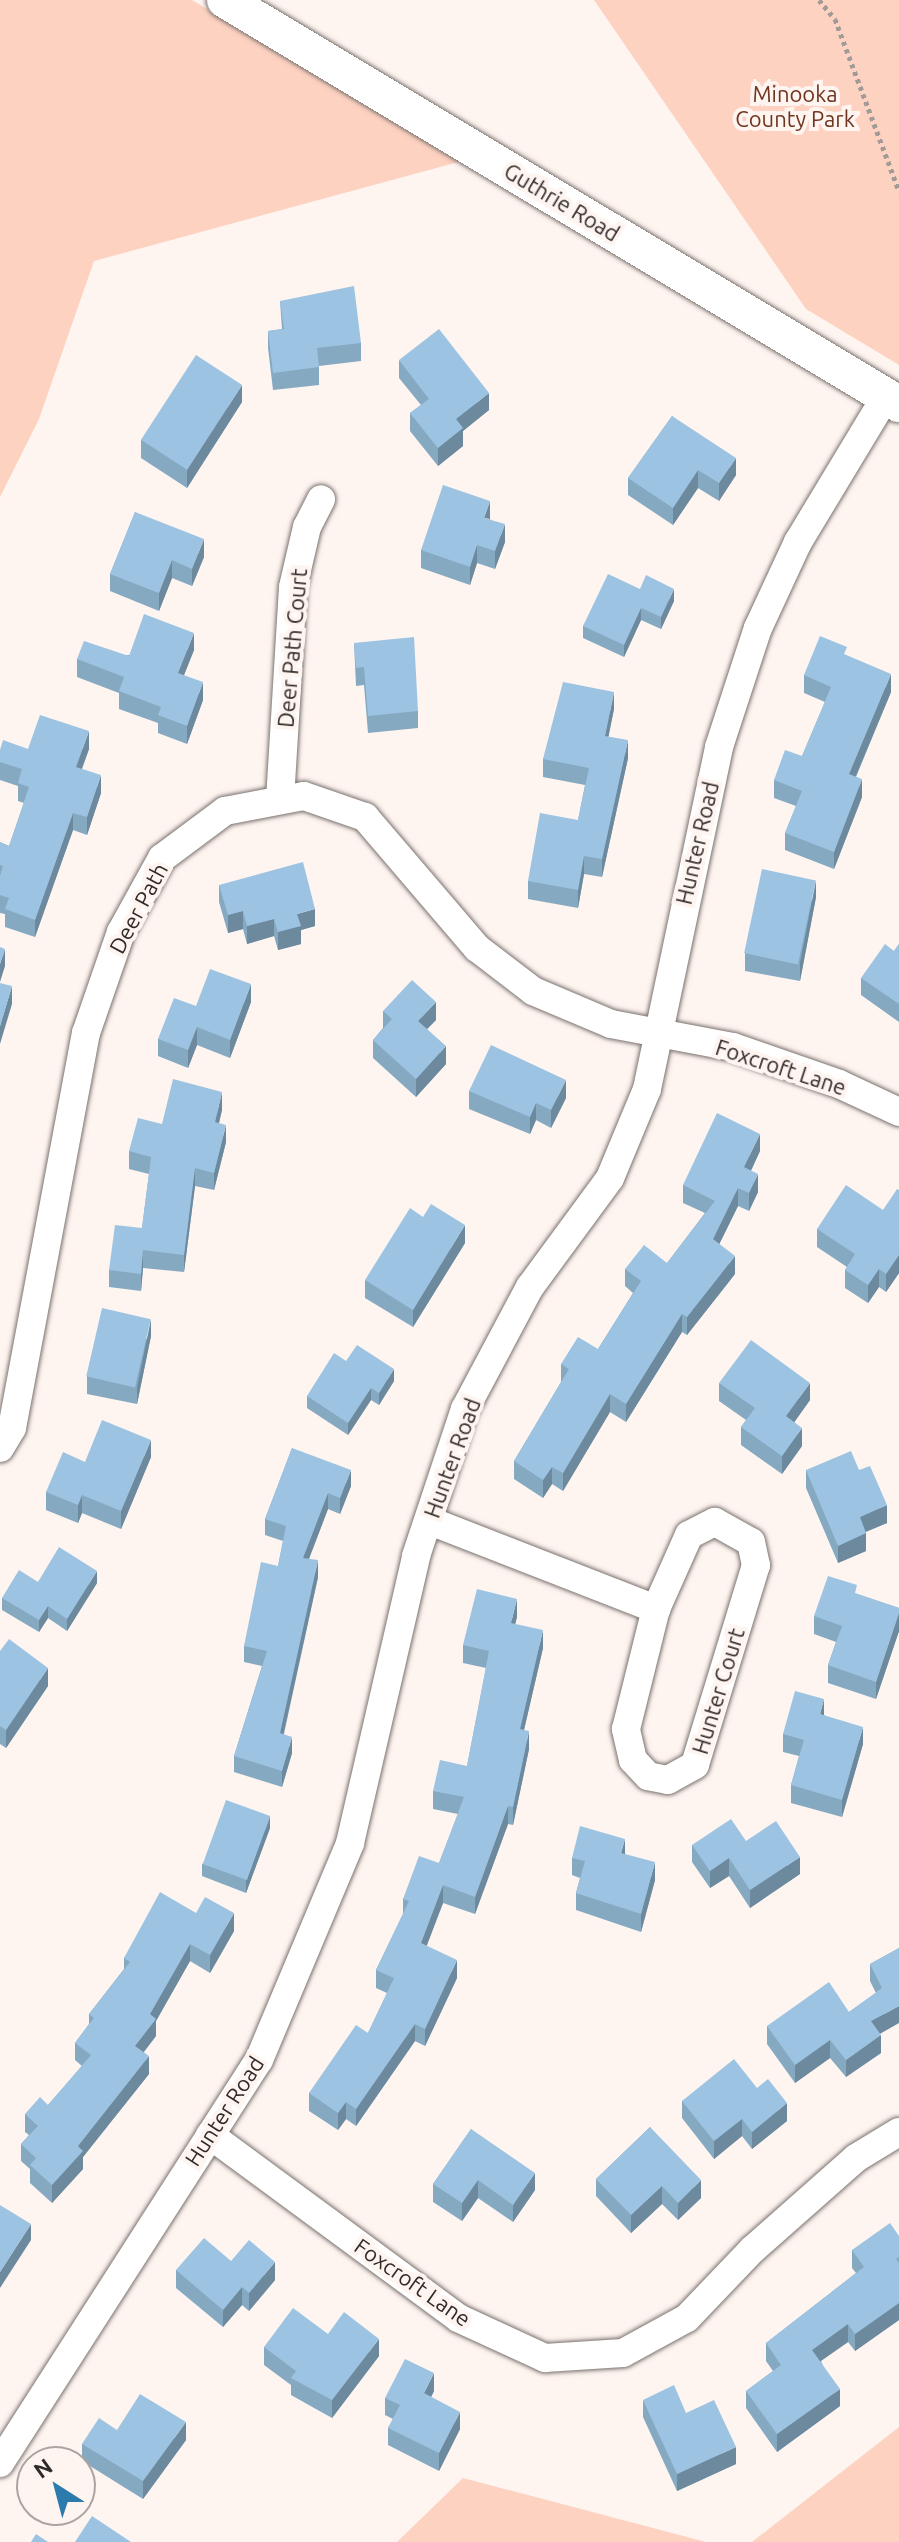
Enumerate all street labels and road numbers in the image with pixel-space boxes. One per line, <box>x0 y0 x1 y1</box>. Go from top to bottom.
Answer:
street label: Guthrie Road <box>500 157 624 247</box>
street label: Deer Path Court <box>272 567 312 729</box>
street label: Hunter Road <box>670 779 724 907</box>
street label: Deer Path <box>103 858 173 958</box>
street label: Foxcroft Lane <box>712 1033 850 1101</box>
street label: Hunter Road <box>418 1395 486 1521</box>
street label: Hunter Court <box>686 1625 750 1757</box>
street label: Hunter Road <box>179 2051 269 2171</box>
street label: Foxcroft Lane <box>350 2232 476 2332</box>

